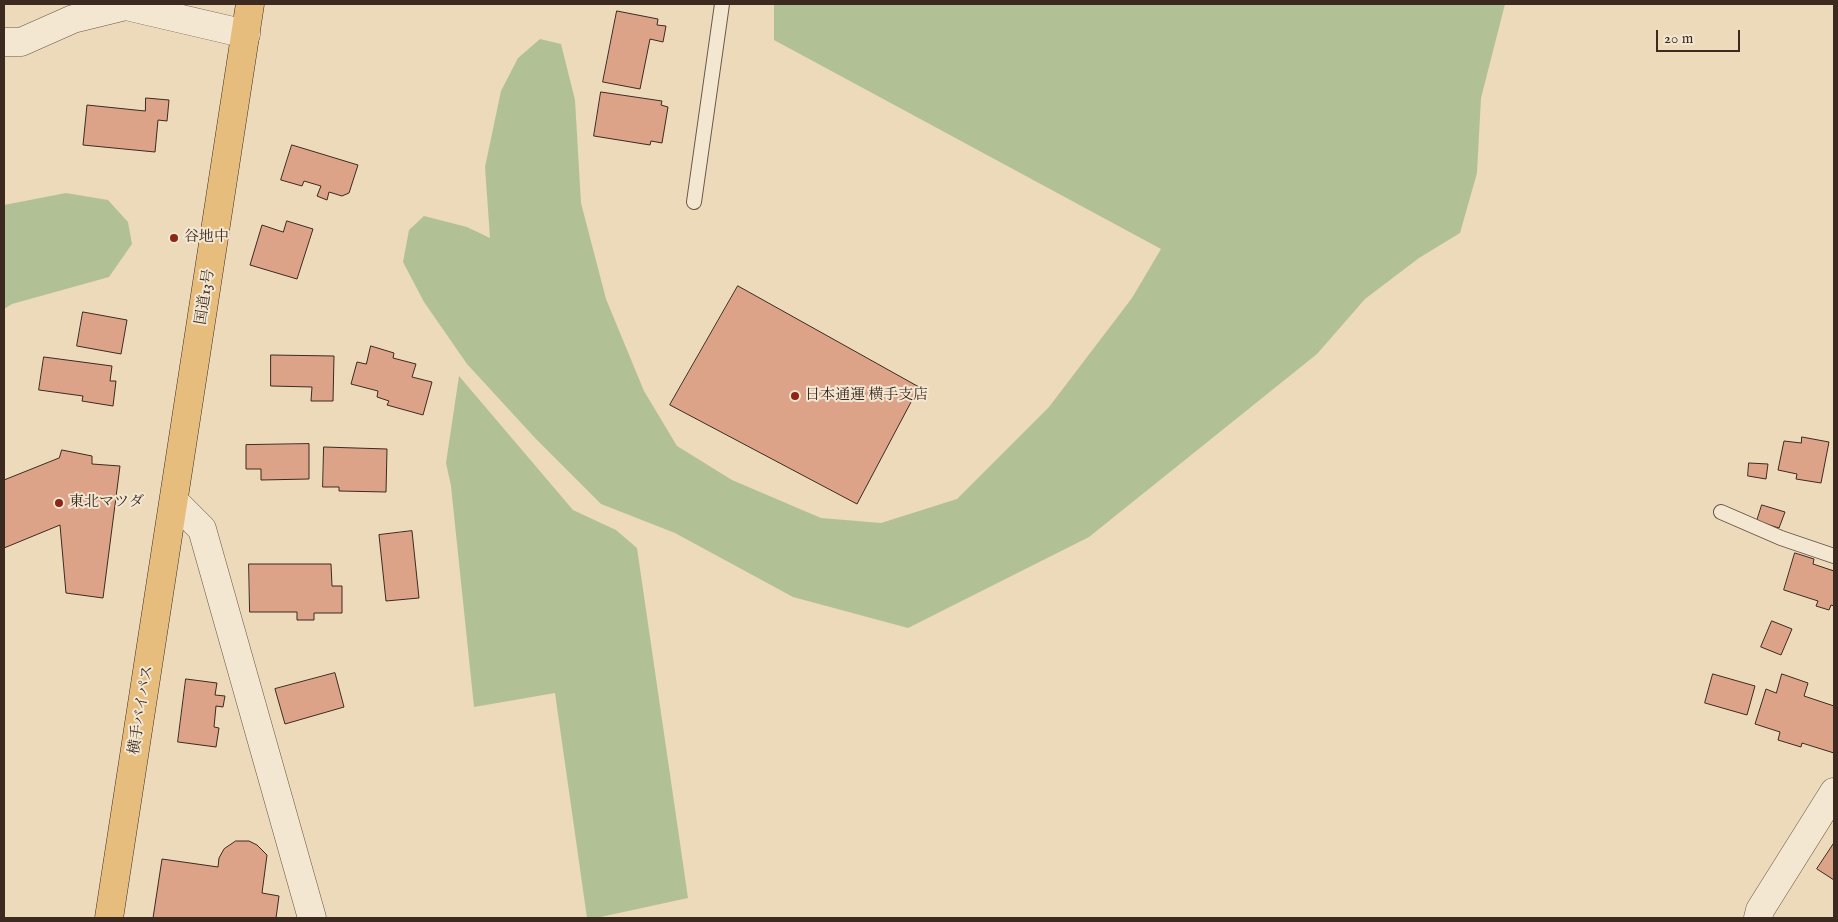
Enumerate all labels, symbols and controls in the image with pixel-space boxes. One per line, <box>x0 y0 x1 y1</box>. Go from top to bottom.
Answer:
scale bar <box>1658 20 1742 52</box>
text: 20 m <box>1664 29 1693 48</box>
place label: 谷地中 <box>184 229 229 247</box>
marker: 谷地中 <box>168 232 180 244</box>
street label: 国道13号 <box>193 268 219 326</box>
place label: 日本通運 横手支店 <box>805 387 928 405</box>
marker: 日本通運 横手支店 <box>789 390 801 402</box>
place label: 東北マツダ <box>69 494 144 512</box>
marker: 東北マツダ <box>53 497 65 509</box>
street label: 横手バイパス <box>126 664 158 756</box>

